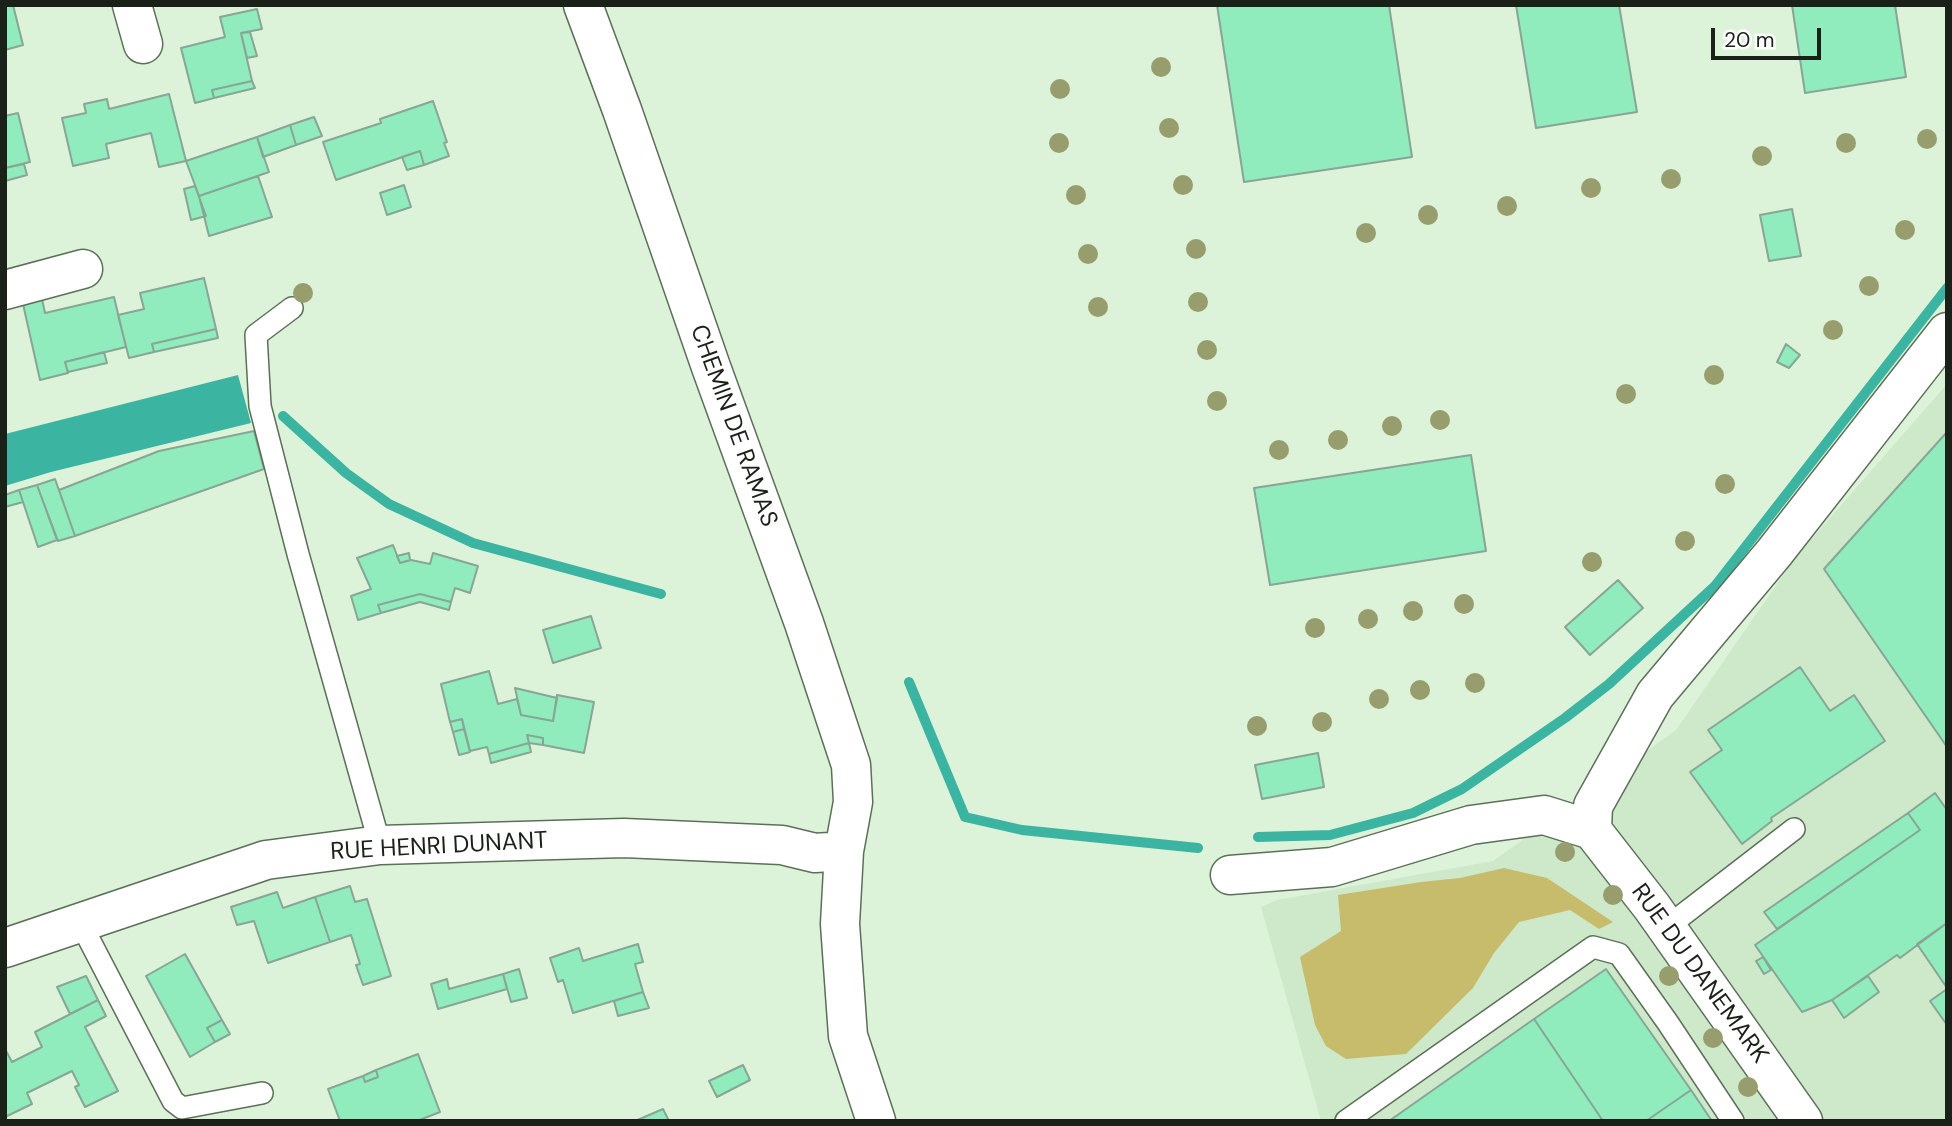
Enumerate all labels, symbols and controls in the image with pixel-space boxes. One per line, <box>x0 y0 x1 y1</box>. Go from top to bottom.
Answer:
scale bar <box>1714 14 1824 58</box>
text: 20 m <box>1724 26 1775 54</box>
street label: CHEMIN DE RAMAS <box>683 321 783 531</box>
street label: RUE HENRI DUNANT <box>330 827 548 867</box>
street label: RUE DU DANEMARK <box>1624 879 1774 1069</box>

